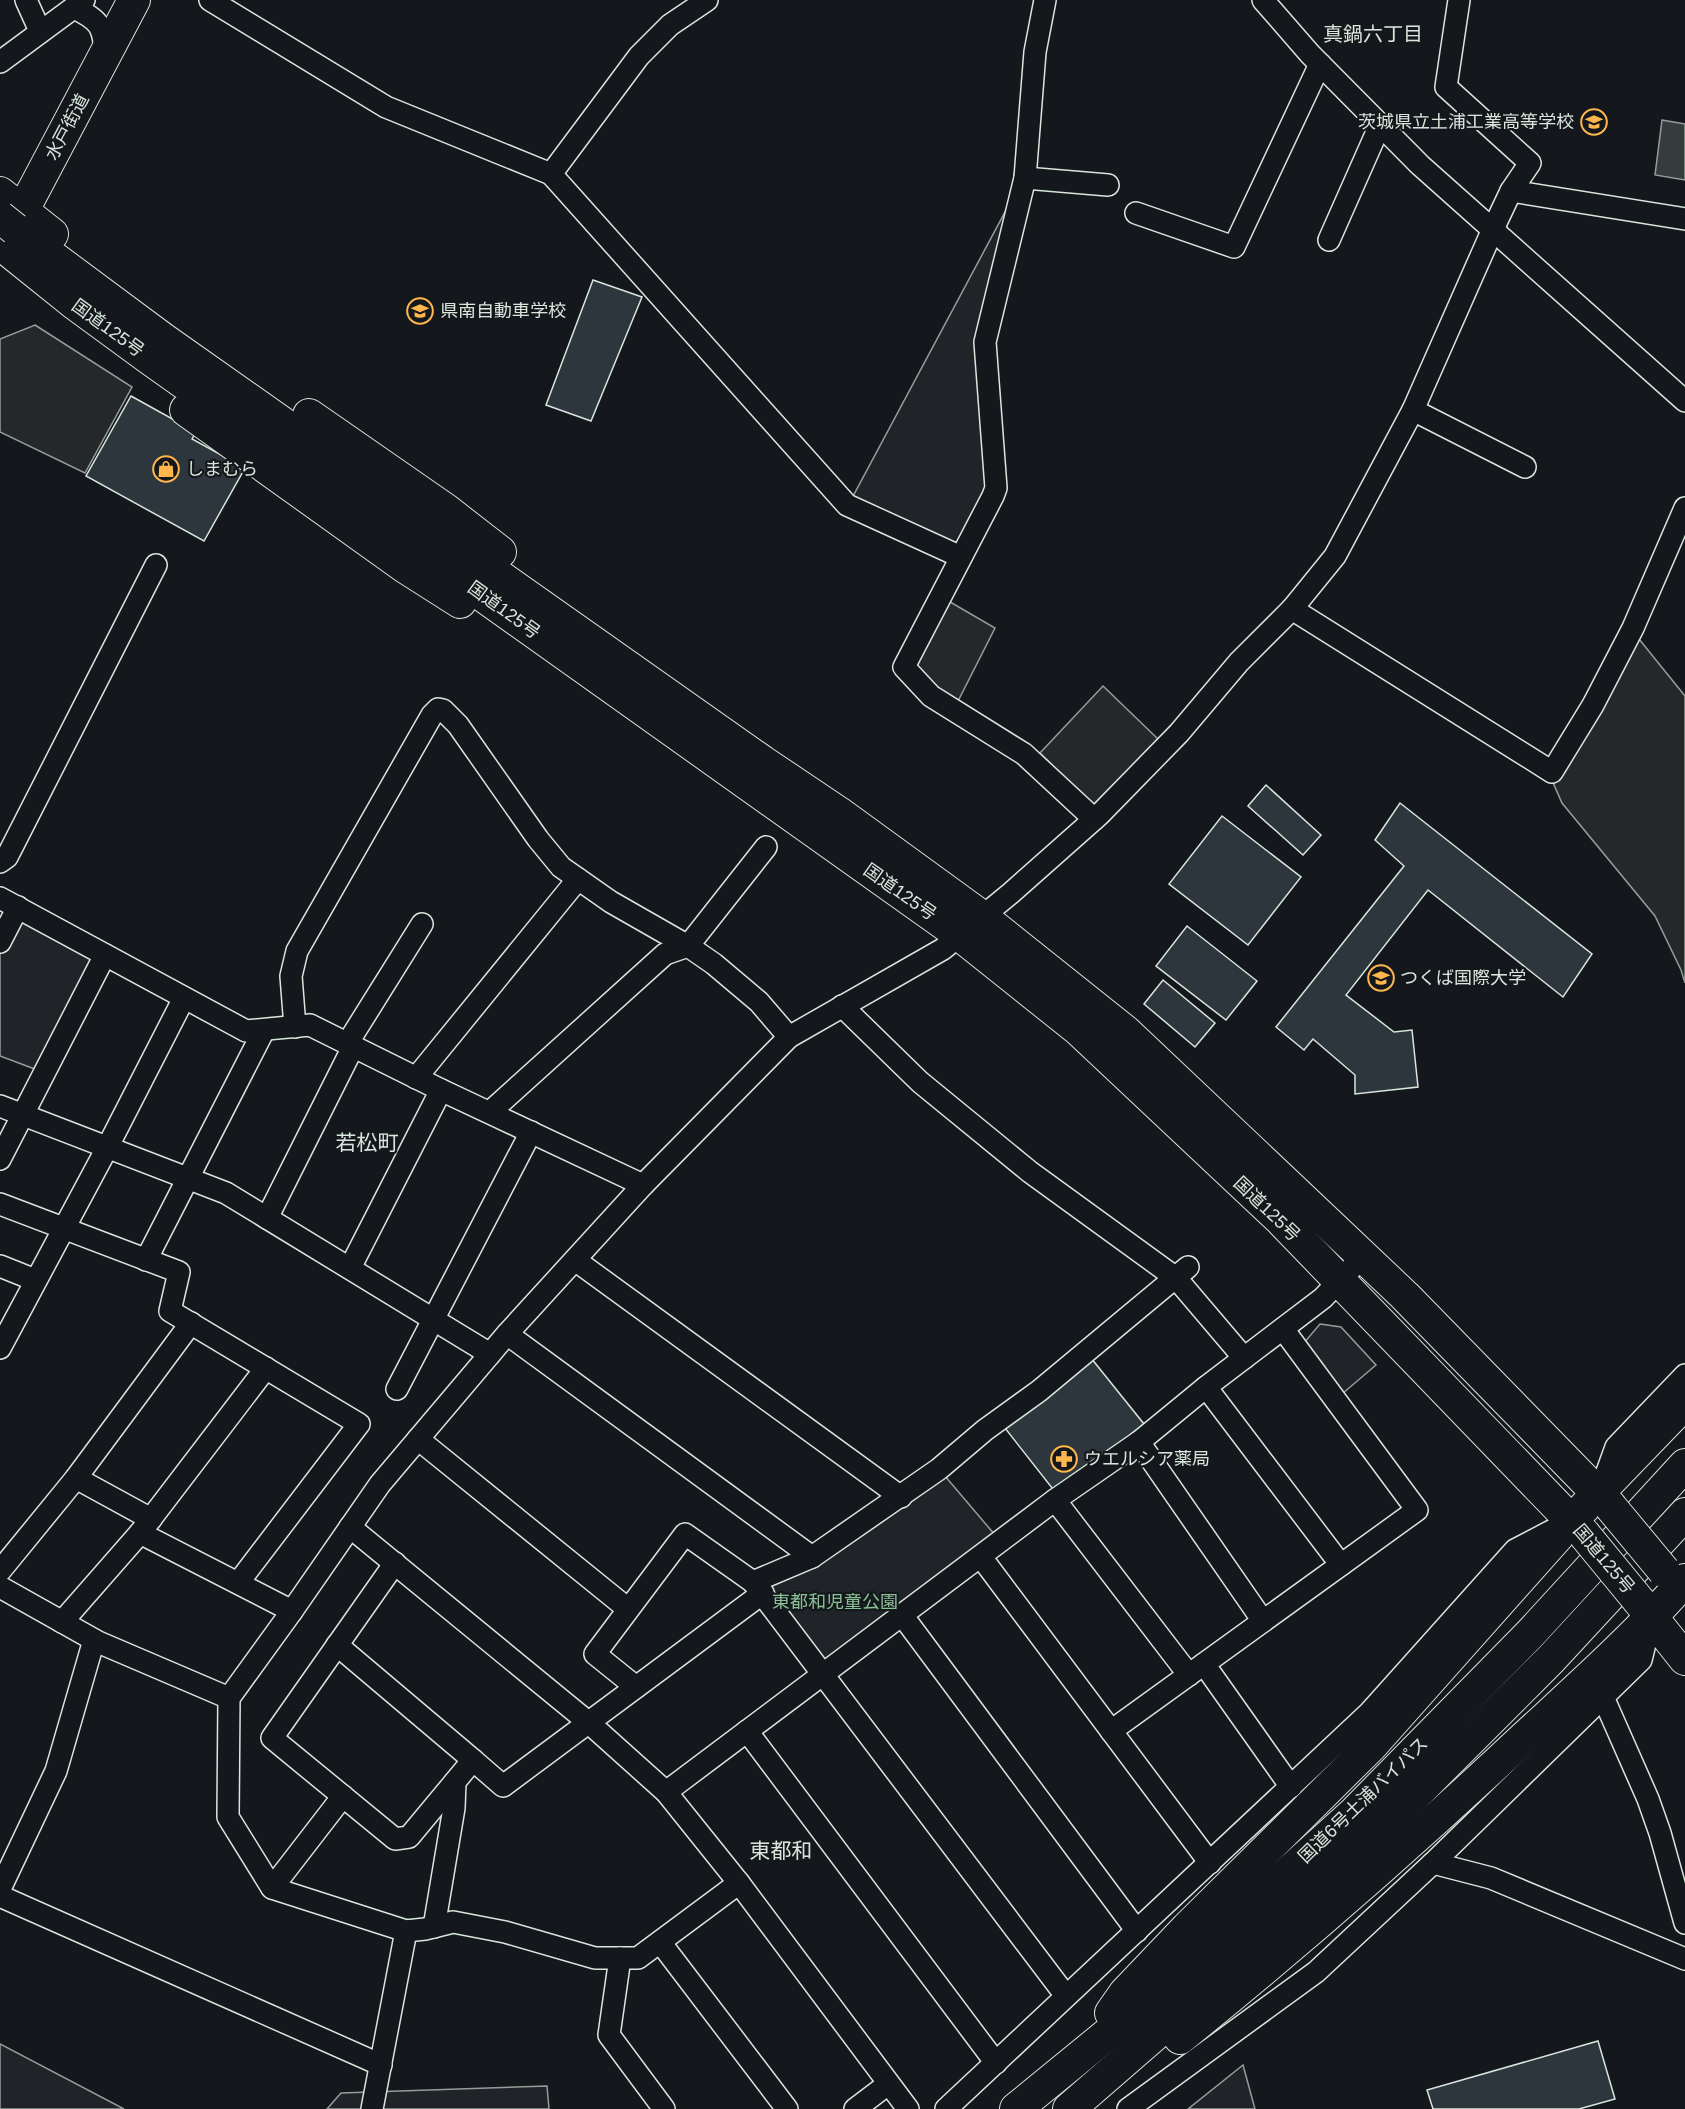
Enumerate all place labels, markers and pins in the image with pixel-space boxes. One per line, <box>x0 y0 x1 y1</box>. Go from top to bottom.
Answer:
school or university icon: 茨城県立土浦工業高等学校 <box>1579 107 1609 137</box>
place label: 茨城県立土浦工業高等学校 <box>1358 112 1574 132</box>
school or university icon: 県南自動車学校 <box>405 296 435 326</box>
place label: 県南自動車学校 <box>440 301 566 321</box>
shop icon: しまむら <box>151 454 181 484</box>
place label: しまむら <box>186 459 258 479</box>
school or university icon: つくば国際大学 <box>1366 963 1396 993</box>
place label: つくば国際大学 <box>1400 968 1526 988</box>
pharmacy icon: ウエルシア薬局 <box>1049 1444 1079 1474</box>
place label: ウエルシア薬局 <box>1084 1449 1210 1469</box>

